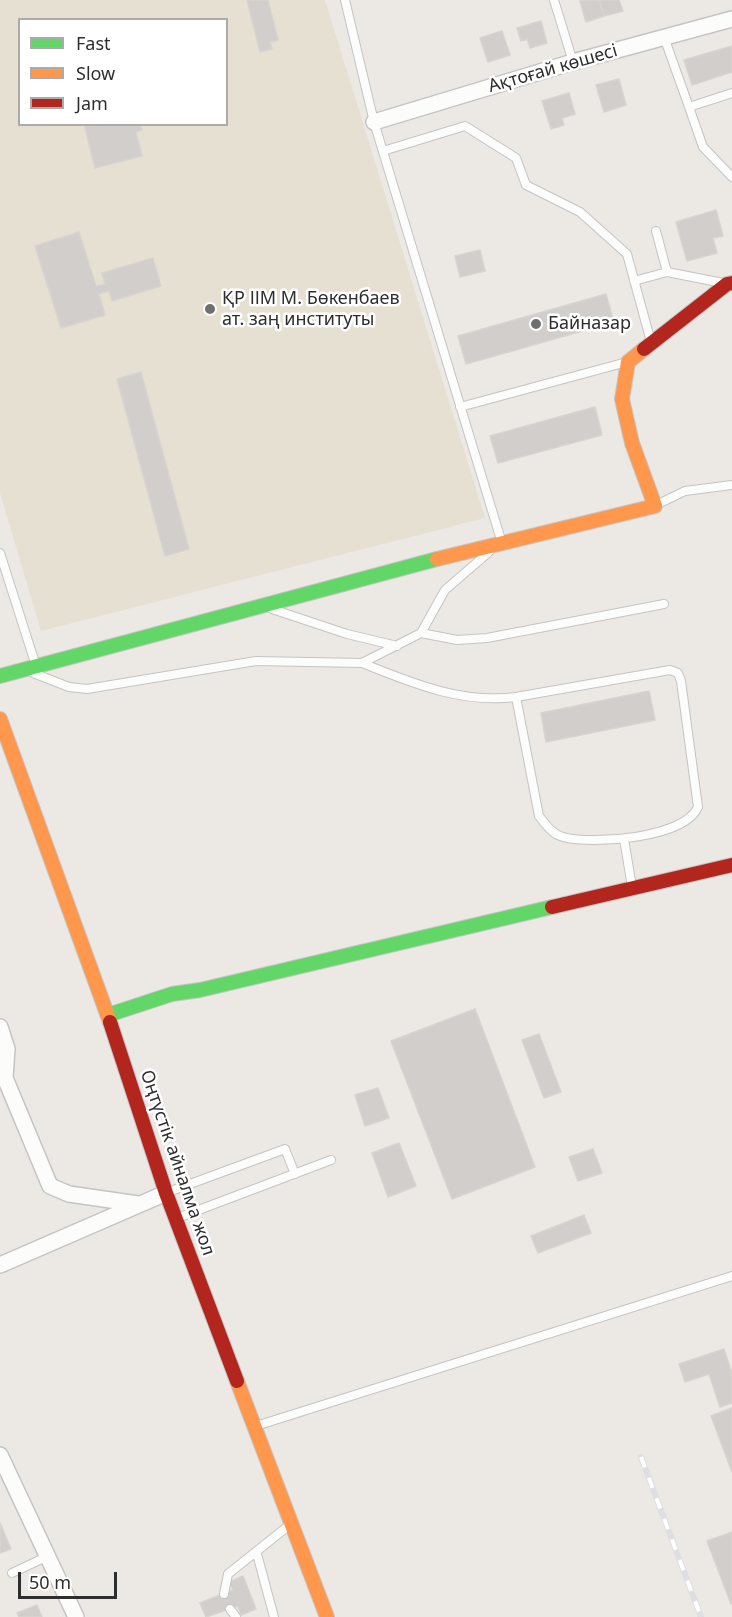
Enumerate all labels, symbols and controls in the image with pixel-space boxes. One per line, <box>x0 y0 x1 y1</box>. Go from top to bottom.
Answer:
legend <box>18 18 228 126</box>
text: Fast <box>76 31 111 55</box>
street label: Ақтоғай көшесі <box>486 40 620 98</box>
text: Slow <box>76 61 115 85</box>
text: Jam <box>76 91 108 115</box>
place label: ҚР ІІМ М. Бөкенбаев ат. заң институты <box>222 288 400 330</box>
marker: ҚР ІІМ М. Бөкенбаев ат. заң институты <box>203 302 217 316</box>
place label: Байназар <box>548 313 631 335</box>
marker: Байназар <box>529 317 543 331</box>
street label: Оңтүстік айналма жол <box>135 1067 219 1259</box>
scale bar <box>21 1560 120 1598</box>
text: 50 m <box>29 1570 71 1594</box>

